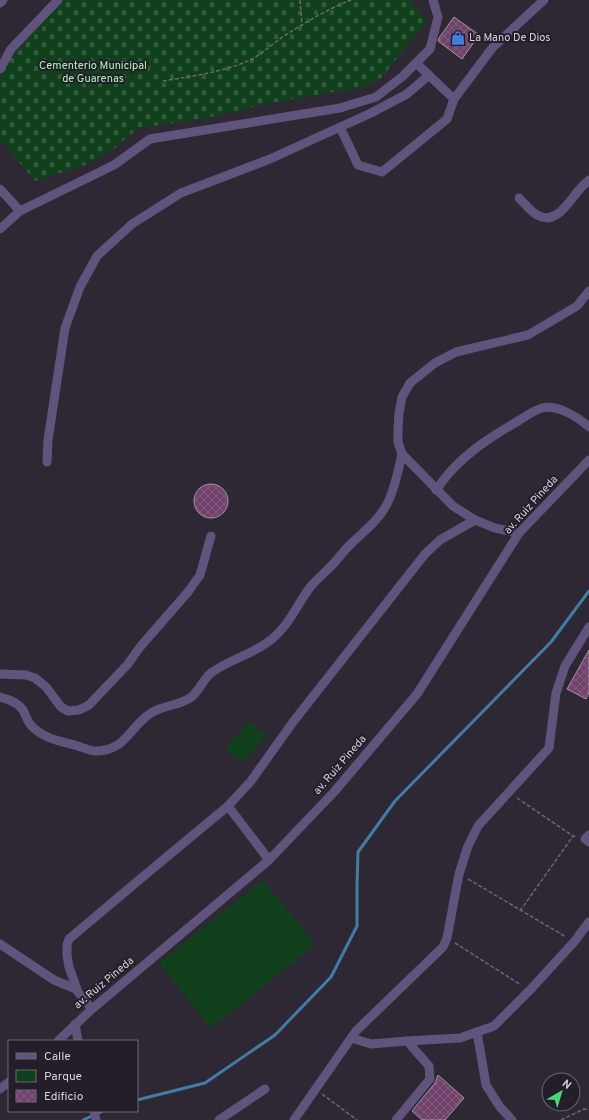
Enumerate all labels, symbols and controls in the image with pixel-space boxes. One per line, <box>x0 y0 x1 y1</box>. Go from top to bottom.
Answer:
shop icon: La Mano De Dios <box>450 30 466 46</box>
place label: La Mano De Dios <box>469 31 550 45</box>
park label: Cementerio Municipal de Guarenas <box>39 59 147 86</box>
street label: av. Ruiz Pineda <box>501 473 561 537</box>
street label: av. Ruiz Pineda <box>310 732 370 798</box>
street label: av. Ruiz Pineda <box>71 954 137 1012</box>
legend <box>8 1040 138 1112</box>
text: Calle <box>44 1049 71 1065</box>
text: Parque <box>44 1069 82 1085</box>
north arrow <box>541 1072 581 1112</box>
text: N <box>559 1077 574 1093</box>
text: Edificio <box>44 1089 84 1105</box>

